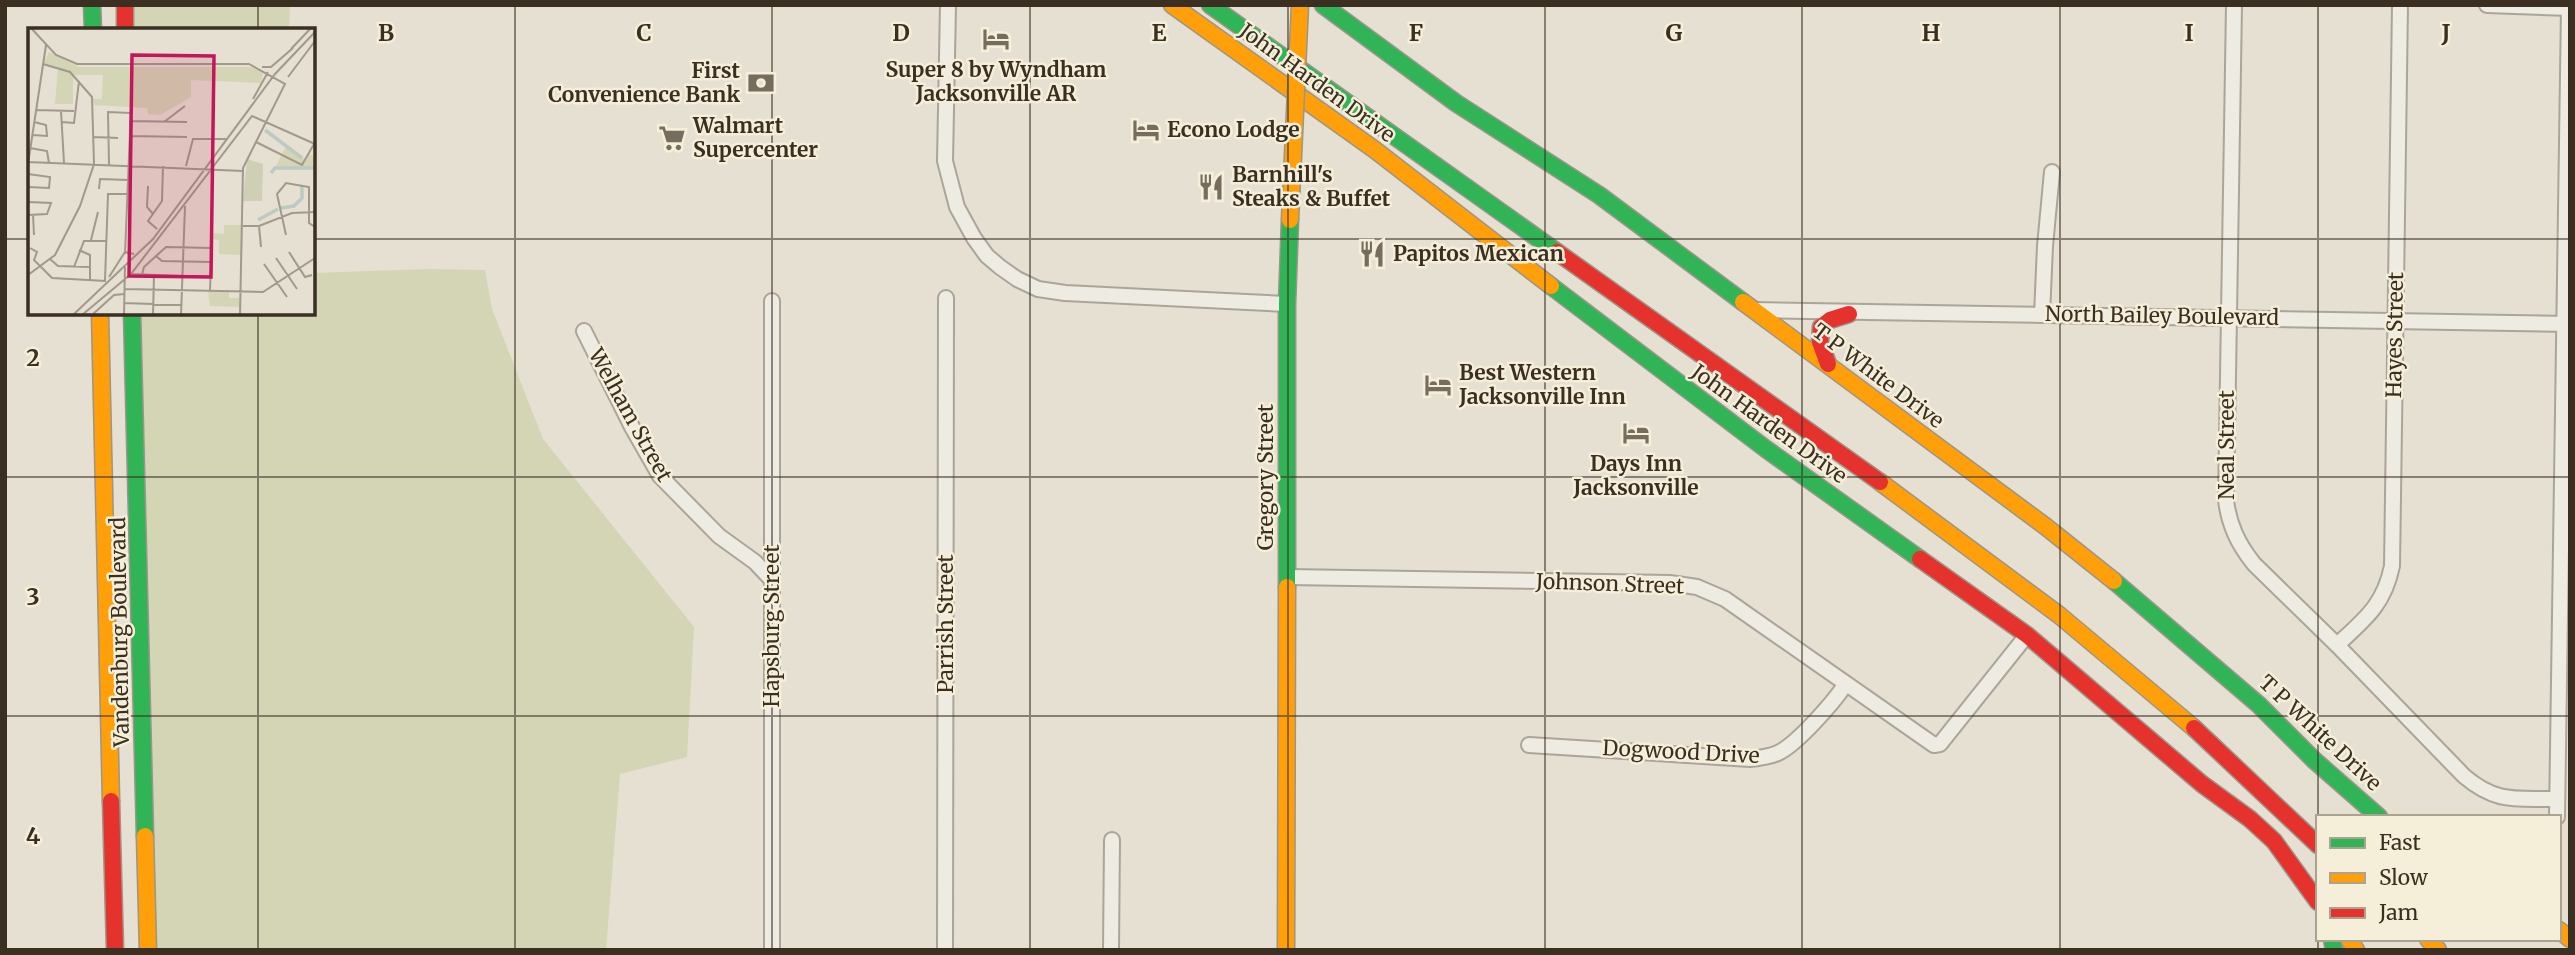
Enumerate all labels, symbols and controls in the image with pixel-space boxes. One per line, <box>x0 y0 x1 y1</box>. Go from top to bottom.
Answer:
street label: John Harden Drive <box>1233 16 1400 148</box>
text: B <box>378 18 394 47</box>
text: C <box>636 18 652 47</box>
text: D <box>892 18 910 47</box>
text: E <box>1151 18 1167 47</box>
text: F <box>1409 18 1423 47</box>
text: G <box>1666 18 1683 47</box>
text: H <box>1922 18 1941 47</box>
text: I <box>2184 18 2194 47</box>
text: J <box>2440 18 2451 47</box>
hotel icon: Super 8 by Wyndham Jacksonville AR <box>981 24 1011 54</box>
inset map <box>28 28 315 315</box>
place label: Super 8 by Wyndham Jacksonville AR <box>885 56 1107 107</box>
place label: First Convenience Bank <box>548 57 741 108</box>
bank icon: First Convenience Bank <box>746 68 776 98</box>
place label: Walmart Supercenter <box>692 112 818 163</box>
hotel icon: Econo Lodge <box>1131 115 1161 145</box>
place label: Econo Lodge <box>1167 116 1300 143</box>
supermarket icon: Walmart Supercenter <box>657 123 687 153</box>
place label: Barnhill's Steaks & Buffet <box>1232 161 1391 212</box>
restaurant icon: Barnhill's Steaks & Buffet <box>1196 172 1226 202</box>
restaurant icon: Papitos Mexican <box>1357 239 1387 269</box>
place label: Papitos Mexican <box>1393 240 1564 267</box>
street label: Hayes Street <box>2380 272 2409 398</box>
street label: North Bailey Boulevard <box>2045 300 2280 331</box>
street label: T P White Drive <box>1807 317 1950 434</box>
street label: Welham Street <box>582 342 678 486</box>
text: 2 <box>26 343 40 372</box>
street label: John Harden Drive <box>1685 357 1852 489</box>
place label: Best Western Jacksonville Inn <box>1458 359 1626 410</box>
hotel icon: Best Western Jacksonville Inn <box>1423 370 1453 400</box>
street label: Neal Street <box>2213 390 2240 500</box>
street label: Gregory Street <box>1252 404 1279 550</box>
hotel icon: Days Inn Jacksonville <box>1621 418 1651 448</box>
place label: Days Inn Jacksonville <box>1572 450 1699 501</box>
street label: Vandenburg Boulevard <box>104 516 135 748</box>
street label: Hapsburg Street <box>758 544 785 708</box>
street label: Parrish Street <box>932 554 959 694</box>
street label: Johnson Street <box>1534 567 1685 600</box>
text: 3 <box>26 582 40 611</box>
street label: T P White Drive <box>2253 669 2387 796</box>
street label: Dogwood Drive <box>1602 734 1760 769</box>
legend <box>2316 815 2561 941</box>
text: 4 <box>26 821 41 850</box>
text: Fast <box>2379 829 2421 856</box>
text: Slow <box>2379 864 2428 891</box>
text: Jam <box>2378 899 2418 926</box>

